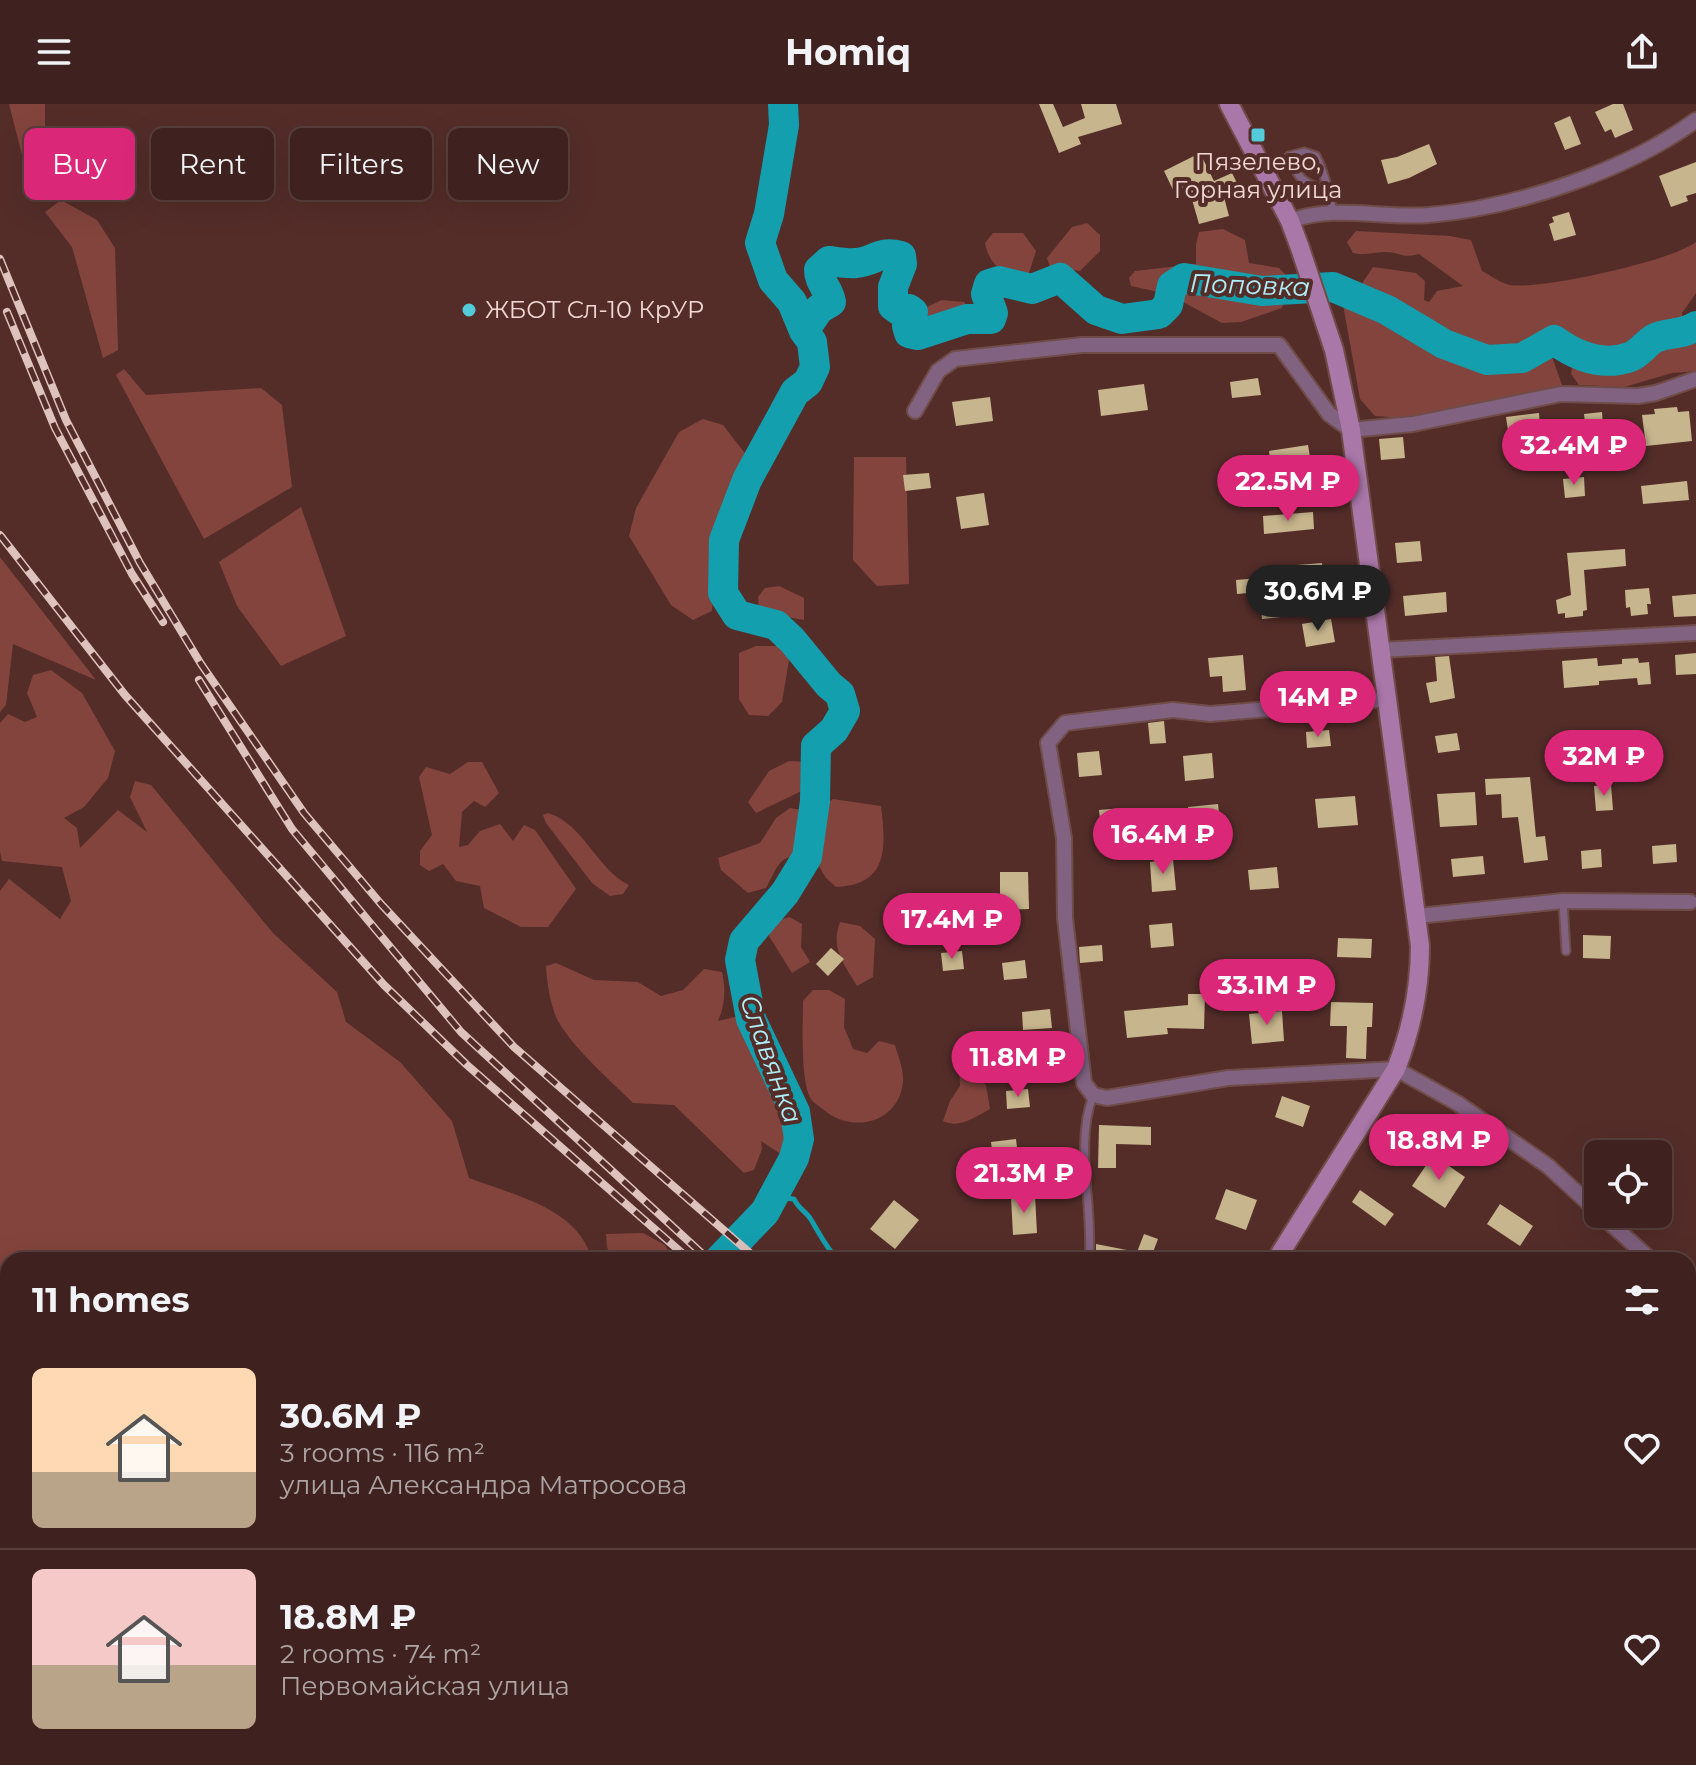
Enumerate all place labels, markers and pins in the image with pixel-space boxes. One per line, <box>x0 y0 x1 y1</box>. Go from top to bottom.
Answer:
marker: Пязелево, Горная улица <box>1249 126 1267 144</box>
place label: Пязелево, Горная улица <box>1174 147 1342 204</box>
place label: ЖБОТ Сл-10 КрУР <box>485 295 704 324</box>
marker: ЖБОТ Сл-10 КрУР <box>460 301 478 319</box>
pin: 32.4M ₽ <box>1500 419 1648 487</box>
pin: 22.5M ₽ <box>1214 455 1362 523</box>
pin: 30.6M ₽ <box>1244 565 1392 633</box>
pin: 14M ₽ <box>1262 671 1374 739</box>
pin: 32M ₽ <box>1548 730 1660 798</box>
pin: 16.4M ₽ <box>1089 808 1237 876</box>
pin: 17.4M ₽ <box>878 893 1026 961</box>
pin: 33.1M ₽ <box>1193 959 1341 1027</box>
pin: 11.8M ₽ <box>944 1031 1092 1099</box>
pin: 18.8M ₽ <box>1365 1114 1513 1182</box>
pin: 21.3M ₽ <box>950 1147 1098 1215</box>

